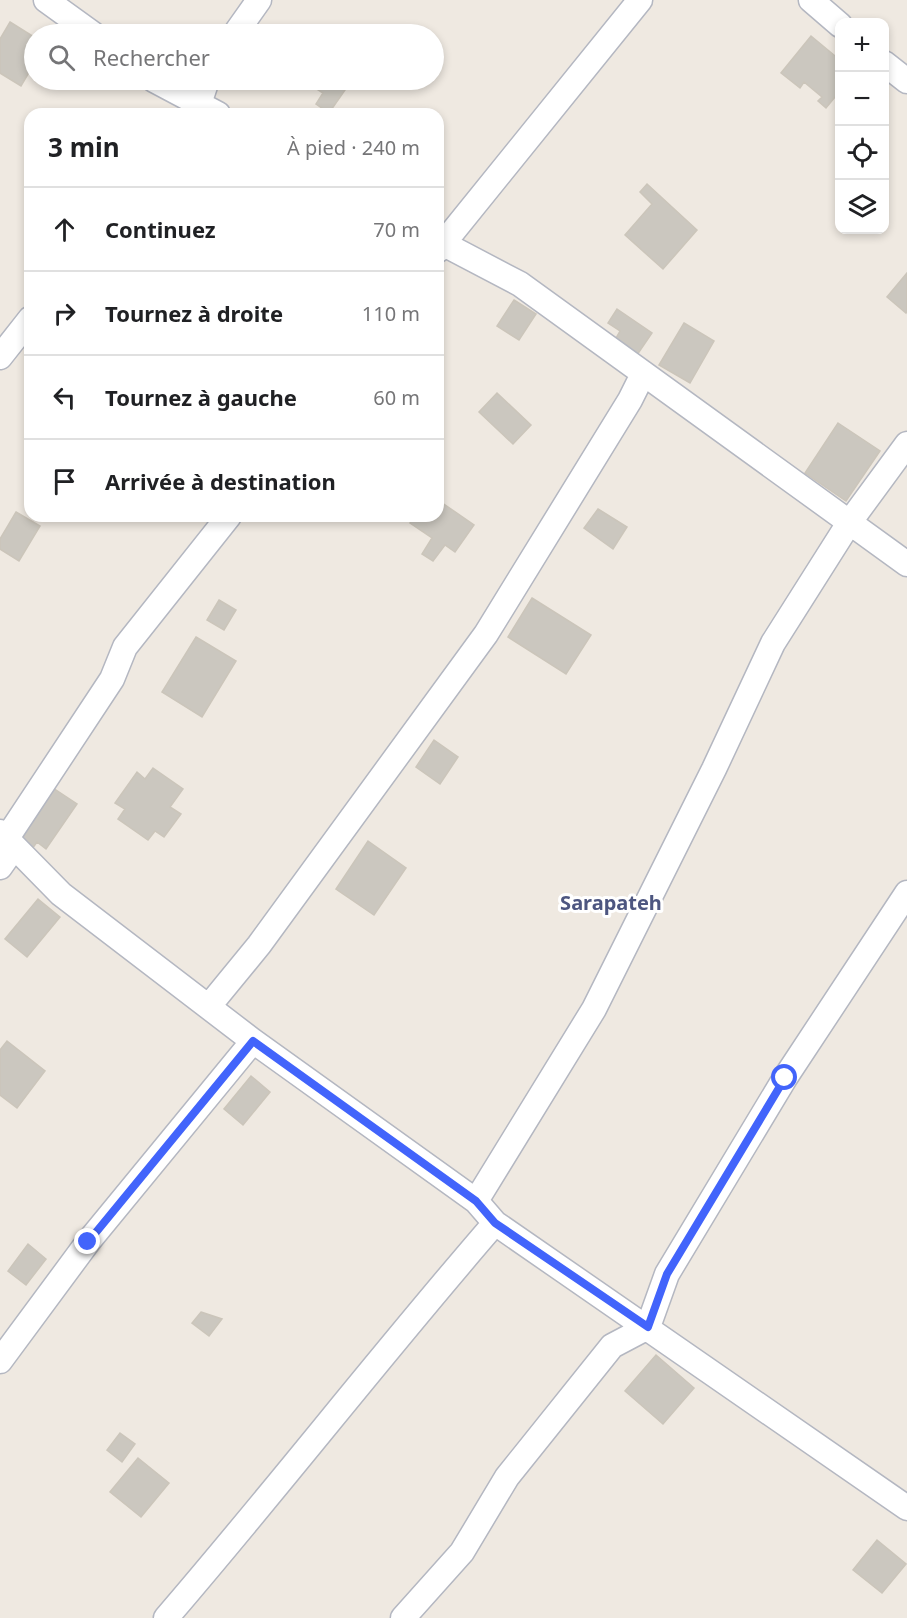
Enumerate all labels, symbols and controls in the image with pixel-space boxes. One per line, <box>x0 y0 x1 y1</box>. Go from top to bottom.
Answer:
map controls <box>835 18 889 234</box>
button: + <box>835 18 889 72</box>
search box <box>24 24 444 90</box>
icon: search <box>45 41 78 74</box>
text: Rechercher <box>93 42 210 72</box>
button: − <box>835 72 889 126</box>
button: locate <box>835 126 889 180</box>
text: 3 min <box>48 129 120 165</box>
text: À pied · 240 m <box>287 134 420 161</box>
button: layers <box>835 180 889 234</box>
icon: ahead <box>48 213 81 246</box>
text: Continuez <box>105 214 216 244</box>
text: 70 m <box>373 216 420 243</box>
icon: right <box>48 297 81 330</box>
text: Tournez à droite <box>105 298 283 328</box>
text: 110 m <box>362 300 420 327</box>
icon: left <box>48 381 81 414</box>
text: Tournez à gauche <box>105 382 297 412</box>
text: 60 m <box>373 384 420 411</box>
icon: arrive <box>48 465 81 498</box>
text: Arrivée à destination <box>105 466 336 496</box>
district label: Sarapateh <box>560 889 662 916</box>
route start <box>771 1064 797 1090</box>
route end <box>74 1228 100 1254</box>

